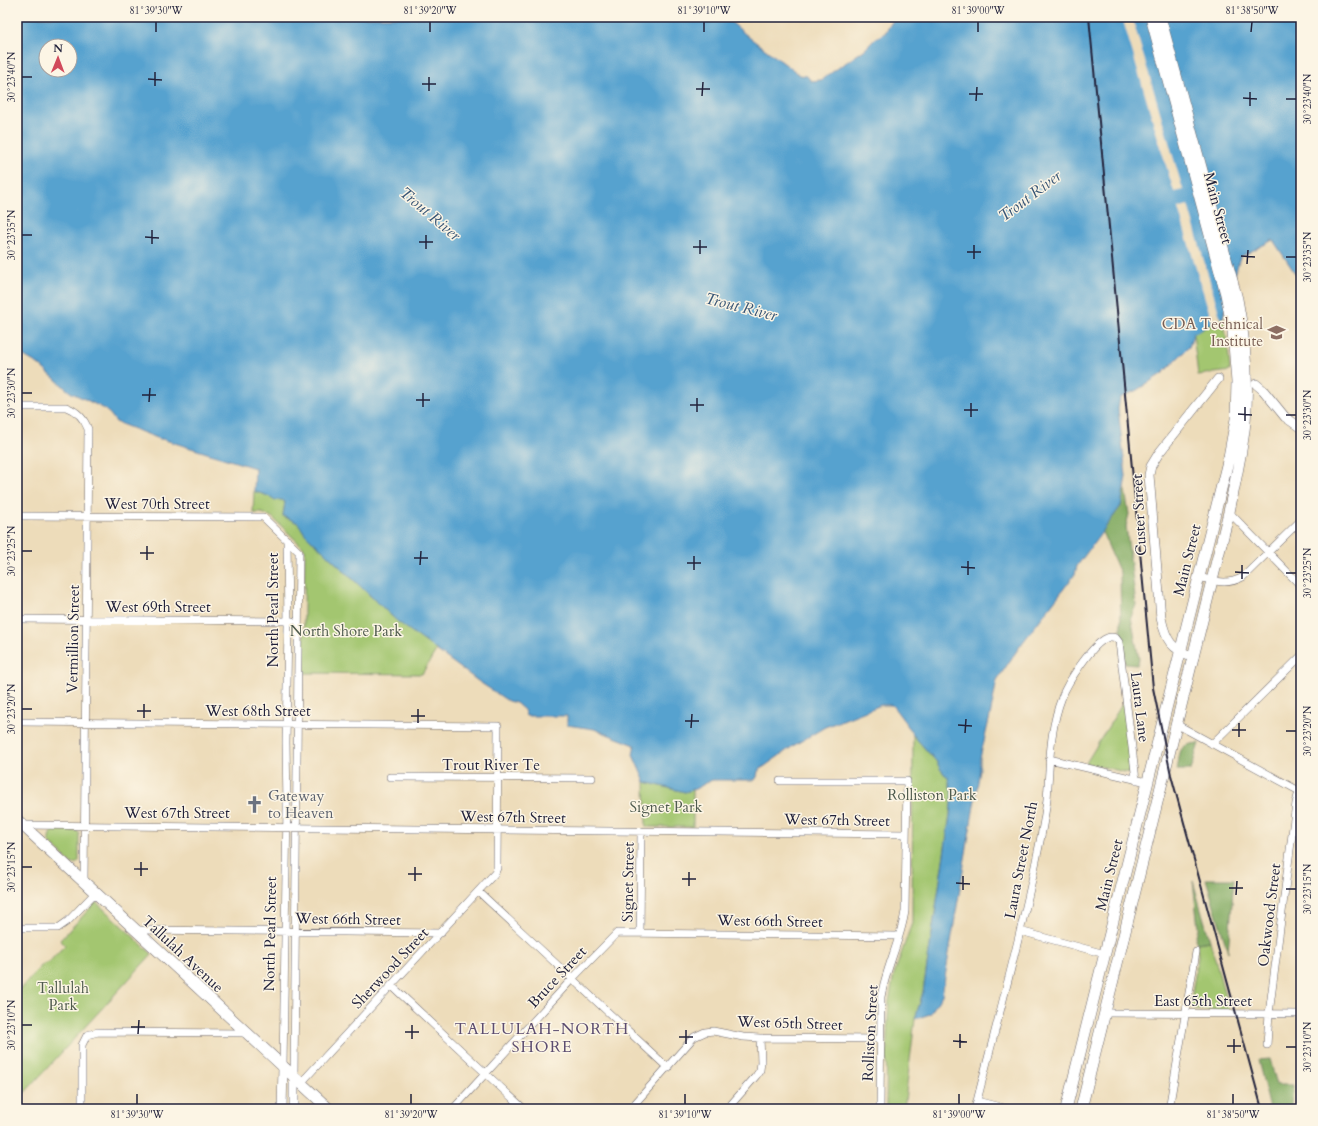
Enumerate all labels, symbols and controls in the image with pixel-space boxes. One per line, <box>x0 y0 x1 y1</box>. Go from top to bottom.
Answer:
text: 81°39'30"W <box>129 4 184 18</box>
text: 81°39'20"W <box>403 4 458 18</box>
text: 81°39'10"W <box>677 4 732 18</box>
text: 81°39'00"W <box>951 4 1006 18</box>
text: 81°38'50"W <box>1225 4 1280 18</box>
north arrow <box>38 38 78 78</box>
text: N <box>53 41 64 56</box>
text: 30°23'40"N <box>5 51 19 102</box>
text: 30°23'40"N <box>1301 73 1315 124</box>
water label: Trout River <box>994 165 1066 227</box>
street label: Main Street <box>1199 170 1237 246</box>
water label: Trout River <box>395 182 466 246</box>
text: 30°23'35"N <box>5 209 19 260</box>
text: 30°23'35"N <box>1301 231 1315 282</box>
water label: Trout River <box>703 287 780 327</box>
place label: CDA Technical Institute <box>1162 314 1263 351</box>
school or university icon: CDA Technical Institute <box>1266 323 1286 343</box>
text: 30°23'30"N <box>5 367 19 418</box>
text: 30°23'30"N <box>1301 389 1315 440</box>
street label: Custer Street <box>1127 473 1151 556</box>
street label: West 70th Street <box>103 494 210 514</box>
street label: Main Street <box>1168 522 1206 598</box>
text: 30°23'25"N <box>5 525 19 576</box>
text: 30°23'25"N <box>1301 547 1315 598</box>
street label: North Pearl Street <box>263 552 283 667</box>
street label: Vermillion Street <box>62 584 84 694</box>
street label: West 69th Street <box>104 597 211 617</box>
park label: North Shore Park <box>290 621 402 641</box>
street label: Laura Lane <box>1126 671 1154 743</box>
text: 30°23'20"N <box>5 683 19 734</box>
street label: West 68th Street <box>204 701 311 721</box>
text: 30°23'20"N <box>1301 705 1315 756</box>
street label: Trout River Te <box>442 755 540 775</box>
park label: Rolliston Park <box>887 785 977 805</box>
place label: Gateway to Heaven <box>268 786 334 823</box>
church icon: Gateway to Heaven <box>245 795 265 815</box>
park label: Signet Park <box>629 797 703 817</box>
street label: Laura Street North <box>1000 799 1042 920</box>
street label: West 67th Street <box>123 803 230 823</box>
street label: West 67th Street <box>459 806 566 828</box>
street label: West 67th Street <box>783 809 890 831</box>
street label: Main Street <box>1090 837 1128 913</box>
text: 30°23'15"N <box>5 841 19 892</box>
street label: Signet Street <box>617 841 639 922</box>
street label: Oakwood Street <box>1253 862 1285 968</box>
text: 30°23'15"N <box>1301 863 1315 914</box>
street label: North Pearl Street <box>259 876 281 992</box>
street label: West 66th Street <box>294 908 401 930</box>
street label: West 66th Street <box>716 910 823 932</box>
street label: Tallulah Avenue <box>138 911 228 997</box>
street label: Sherwood Street <box>347 923 433 1013</box>
street label: Bruce Street <box>523 942 591 1012</box>
park label: Tallulah Park <box>37 978 90 1015</box>
street label: Rolliston Street <box>857 984 883 1082</box>
street label: East 65th Street <box>1154 991 1252 1011</box>
text: 30°23'10"N <box>5 999 19 1050</box>
street label: West 65th Street <box>736 1011 843 1035</box>
district label: TALLULAH-NORTH SHORE <box>455 1018 629 1058</box>
text: 30°23'10"N <box>1301 1021 1315 1072</box>
text: 81°39'30"W <box>110 1108 165 1122</box>
text: 81°39'20"W <box>384 1108 439 1122</box>
text: 81°39'10"W <box>658 1108 713 1122</box>
text: 81°39'00"W <box>932 1108 987 1122</box>
text: 81°38'50"W <box>1206 1108 1261 1122</box>

